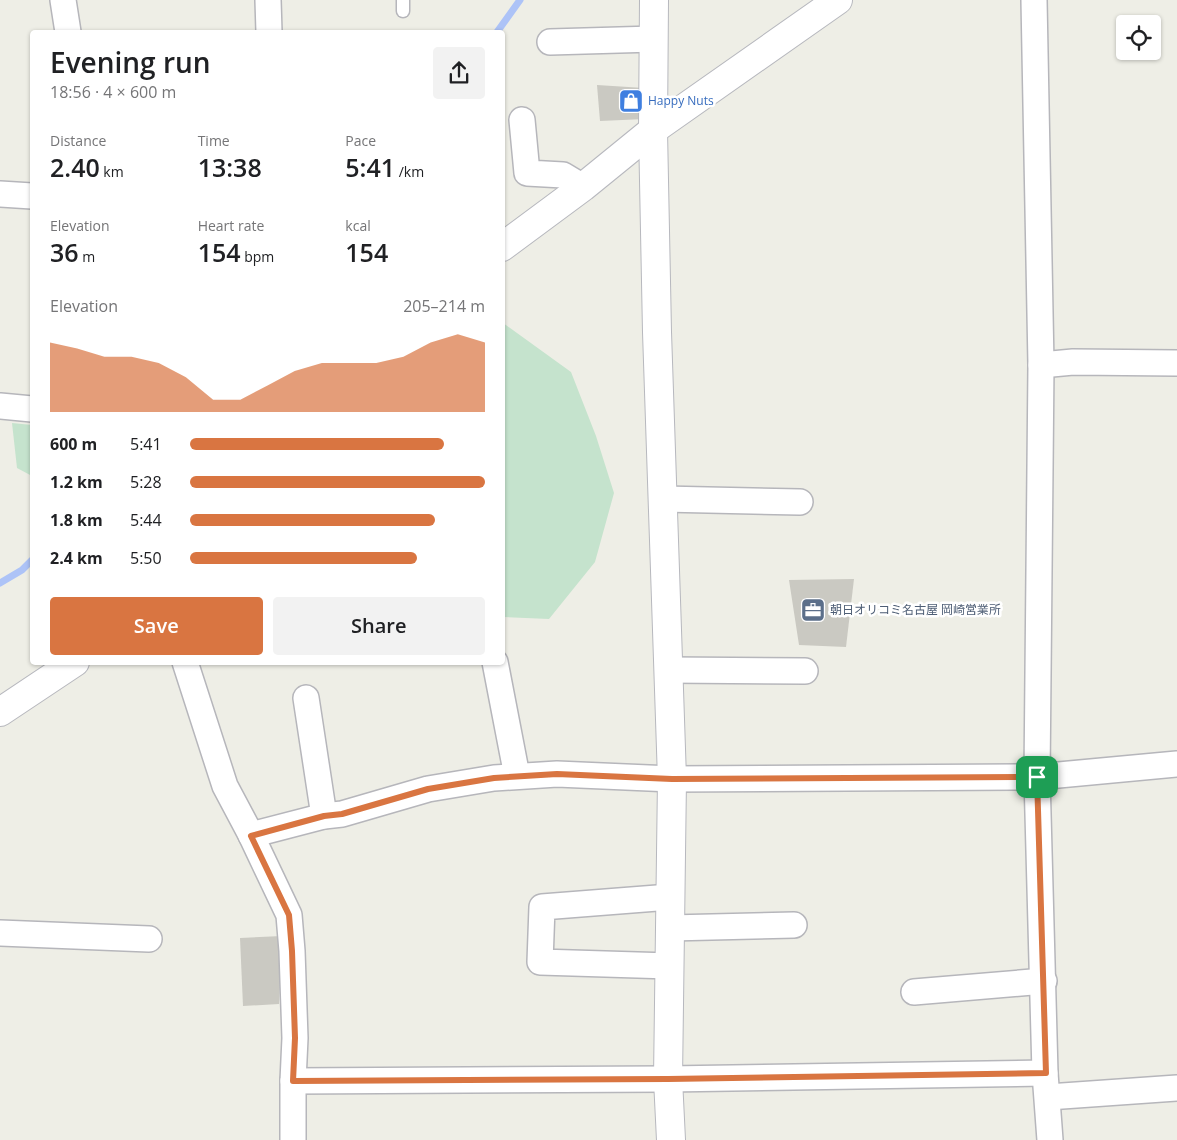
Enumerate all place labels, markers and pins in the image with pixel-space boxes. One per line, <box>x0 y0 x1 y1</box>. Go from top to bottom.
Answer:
shop icon: Happy Nuts <box>618 88 644 114</box>
place label: Happy Nuts <box>648 92 714 109</box>
office icon: 朝日オリコミ名古屋 岡崎営業所 <box>800 597 826 623</box>
place label: 朝日オリコミ名古屋 岡崎営業所 <box>830 601 1001 618</box>
pin <box>1016 756 1058 798</box>

